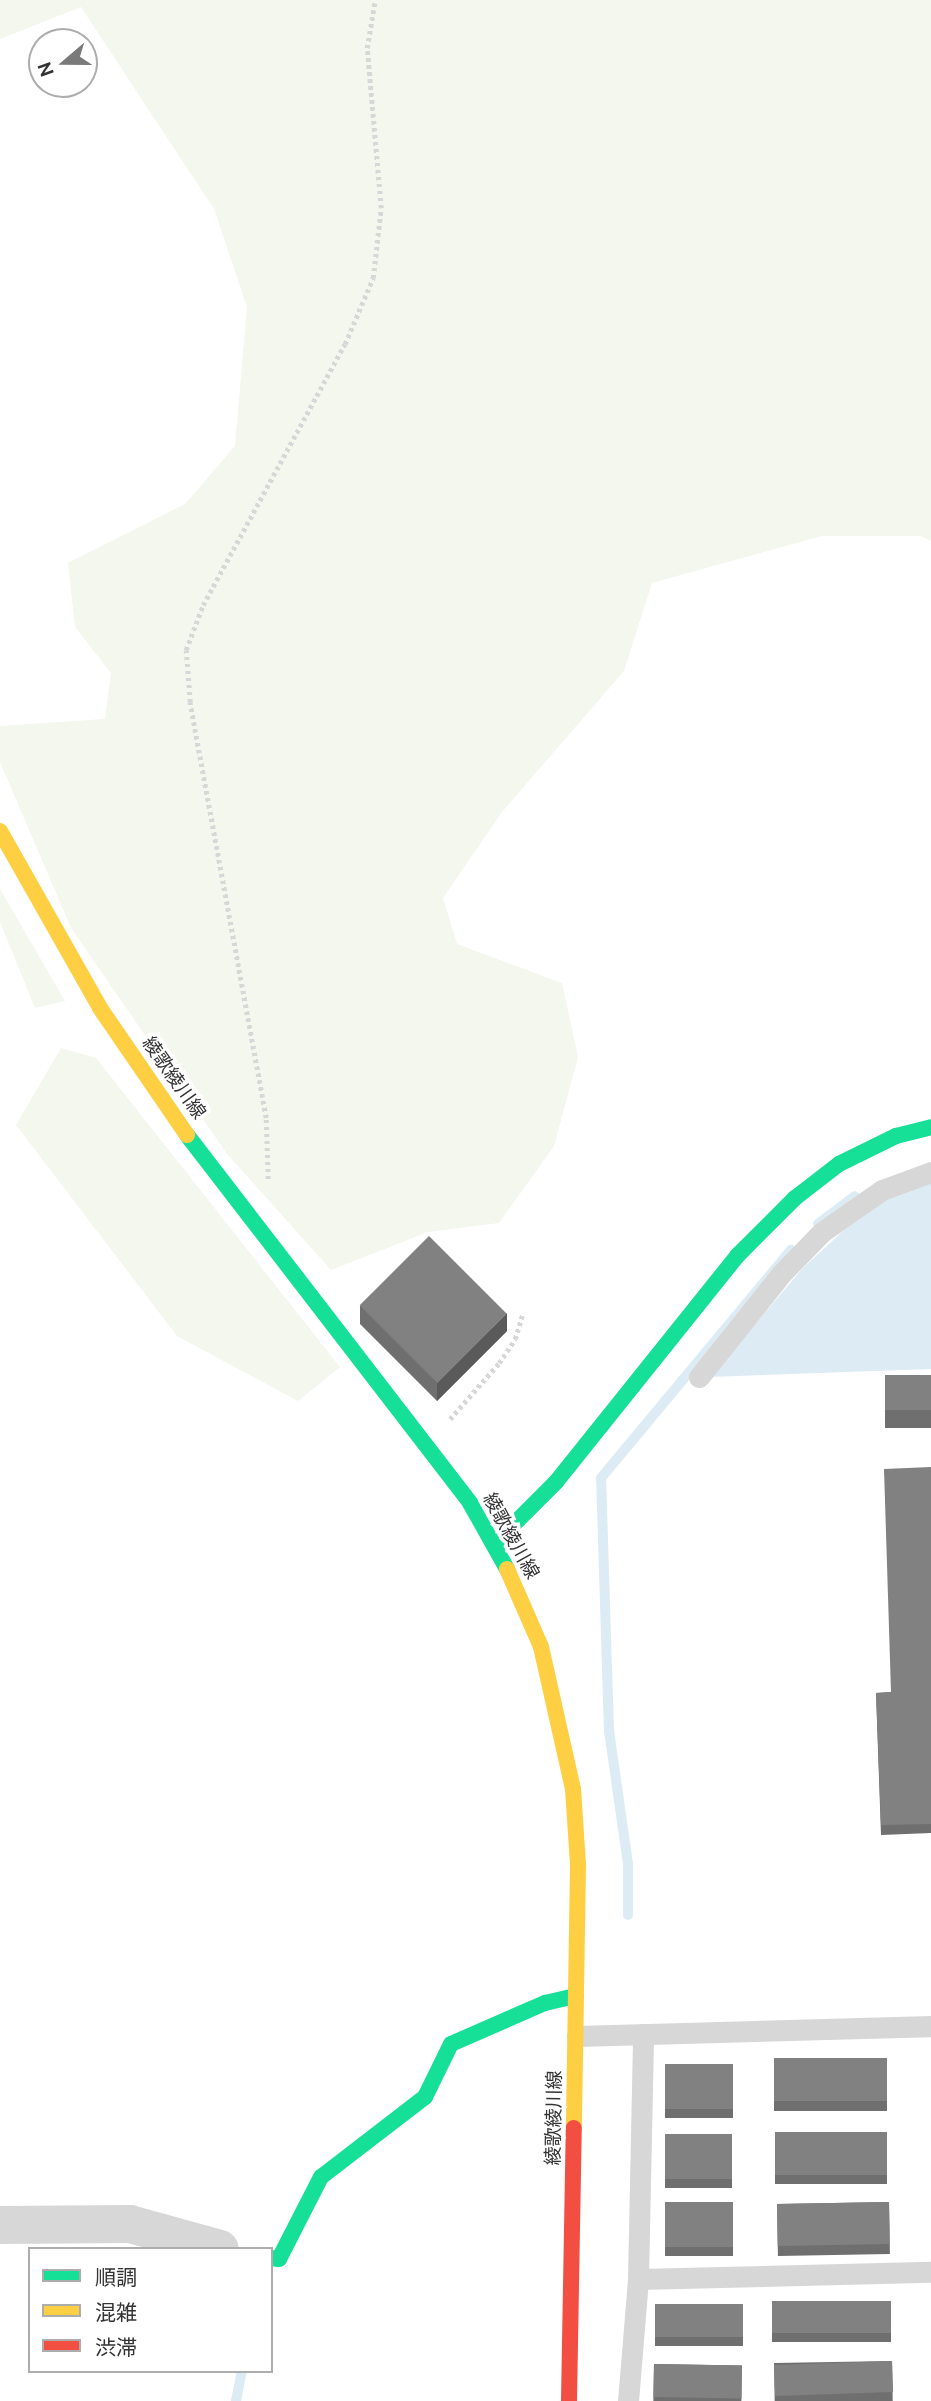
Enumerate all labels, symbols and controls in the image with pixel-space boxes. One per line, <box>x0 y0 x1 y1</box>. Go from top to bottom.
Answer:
north arrow <box>28 28 98 98</box>
text: N <box>32 59 58 80</box>
street label: 綾歌綾川線 <box>137 1033 211 1123</box>
street label: 綾歌綾川線 <box>478 1489 544 1583</box>
street label: 綾歌綾川線 <box>542 2070 566 2166</box>
legend <box>28 2247 273 2373</box>
text: 順調 <box>95 2265 137 2289</box>
text: 混雑 <box>95 2300 137 2324</box>
text: 渋滞 <box>95 2335 137 2359</box>

